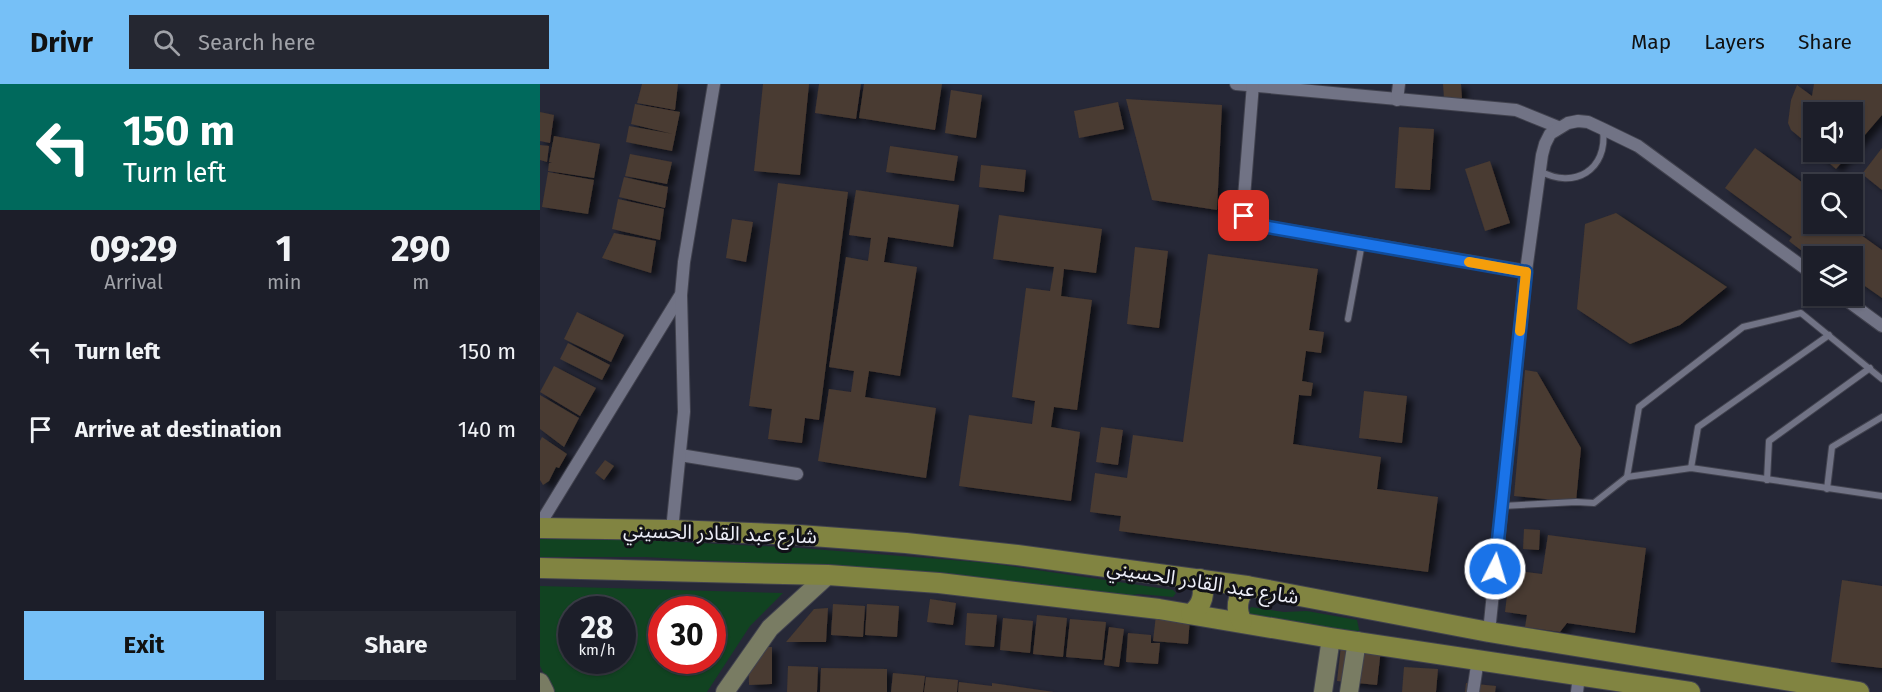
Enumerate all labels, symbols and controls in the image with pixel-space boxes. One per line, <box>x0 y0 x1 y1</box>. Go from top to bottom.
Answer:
search box <box>129 15 549 69</box>
text: Drivr <box>30 26 93 59</box>
icon: search <box>150 26 183 59</box>
text: Search here <box>198 29 315 56</box>
text: Map <box>1631 29 1671 55</box>
text: Layers <box>1704 29 1765 55</box>
text: Share <box>1798 29 1852 55</box>
map controls <box>1803 102 1863 306</box>
button: sound <box>1803 102 1863 162</box>
text: 150 m <box>123 106 235 156</box>
icon: left <box>24 108 102 186</box>
text: Turn left <box>123 157 226 189</box>
button: search <box>1803 174 1863 234</box>
pin <box>1218 190 1269 241</box>
icon: arrive <box>1227 199 1260 232</box>
text: 09:29 <box>90 227 177 271</box>
text: 1 <box>276 227 293 271</box>
text: 290 <box>391 227 450 271</box>
button: layers <box>1803 246 1863 306</box>
text: Arrival <box>104 270 163 294</box>
text: min <box>267 270 301 294</box>
text: m <box>412 270 429 294</box>
icon: left <box>24 335 57 368</box>
text: Turn left <box>75 338 160 365</box>
text: 150 m <box>458 338 516 365</box>
icon: arrive <box>24 413 57 446</box>
text: Arrive at destination <box>75 416 282 443</box>
text: 140 m <box>458 416 516 443</box>
street label: شارع عبد القادر الحسيني <box>623 518 817 552</box>
position arrow <box>1463 537 1527 601</box>
street label: شارع عبد القادر الحسيني <box>1105 555 1301 613</box>
speed limit sign: 30 <box>648 596 726 674</box>
text: 28 <box>581 610 613 646</box>
button: Exit <box>24 611 264 680</box>
button: Share <box>276 611 516 680</box>
text: km/h <box>578 641 616 659</box>

